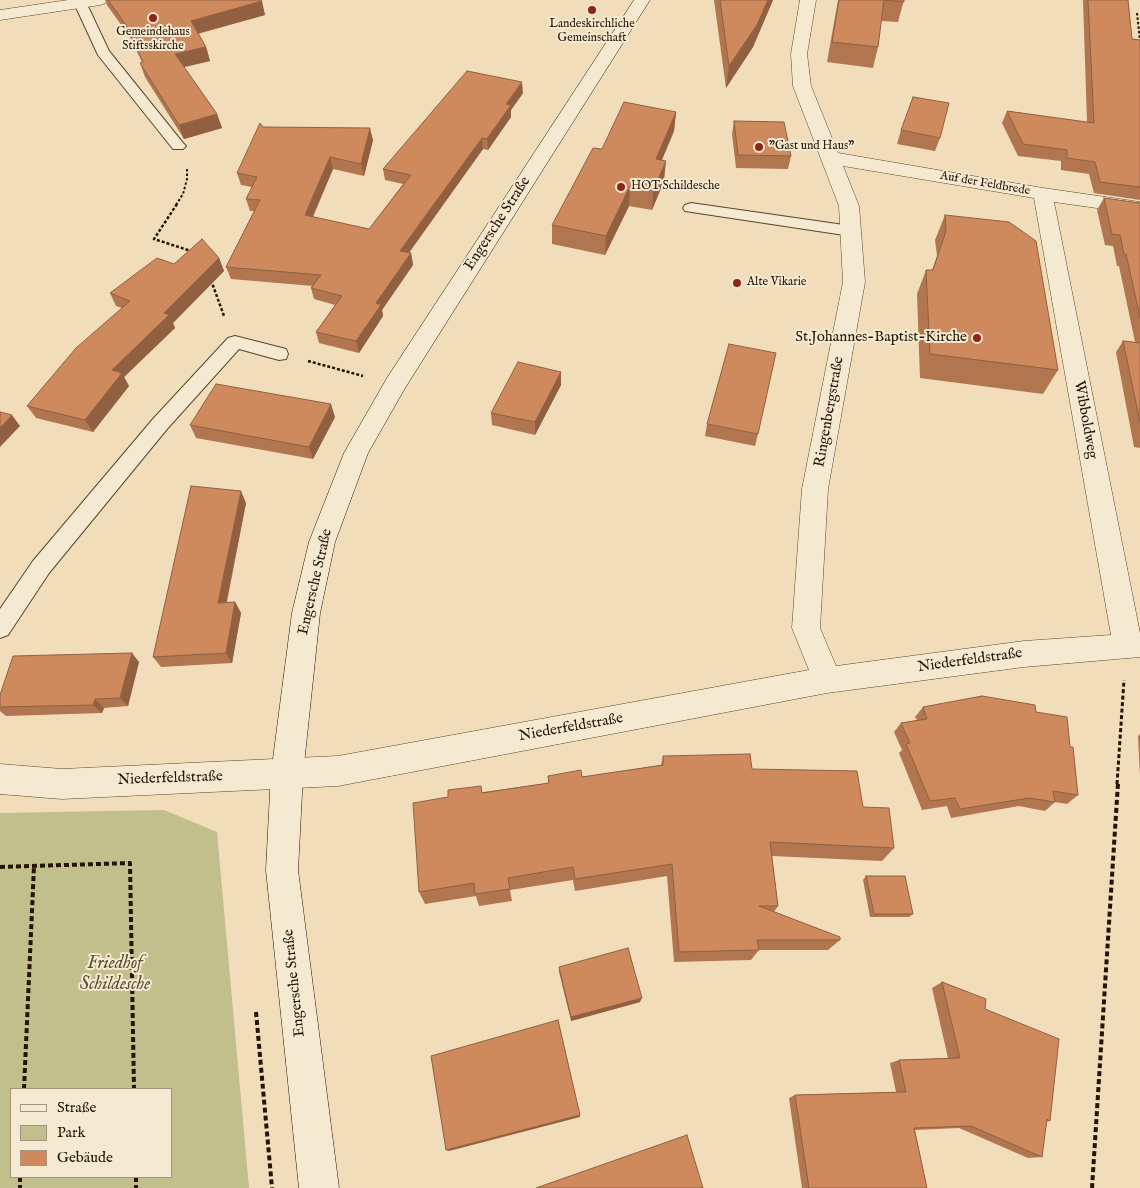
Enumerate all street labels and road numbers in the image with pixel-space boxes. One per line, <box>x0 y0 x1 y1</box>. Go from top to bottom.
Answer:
street label: Auf der Feldbrede <box>939 169 1031 199</box>
street label: Engersche Straße <box>461 174 535 274</box>
street label: Ringenbergstraße <box>811 355 849 469</box>
street label: Wibboldweg <box>1069 380 1101 460</box>
street label: Engersche Straße <box>295 527 337 637</box>
street label: Niederfeldstraße <box>917 645 1023 677</box>
street label: Niederfeldstraße <box>518 710 624 746</box>
street label: Niederfeldstraße <box>117 768 223 790</box>
street label: Engersche Straße <box>280 928 310 1038</box>

